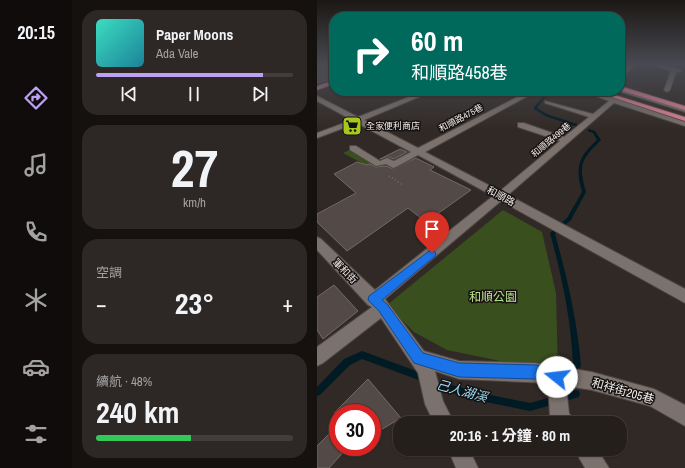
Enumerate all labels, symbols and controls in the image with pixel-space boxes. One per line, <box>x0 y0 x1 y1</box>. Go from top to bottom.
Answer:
text: 20:15 <box>17 20 55 45</box>
text: 60 m <box>411 22 463 60</box>
text: Paper Moons <box>156 24 233 45</box>
icon: right <box>345 28 397 80</box>
text: Ada Vale <box>156 45 198 62</box>
text: 和順路458巷 <box>411 60 508 85</box>
icon: previous <box>118 83 140 105</box>
icon: pause <box>183 83 205 105</box>
icon: next <box>249 83 271 105</box>
icon: directions <box>22 84 50 112</box>
street label: 和順路475巷 <box>437 101 485 135</box>
supermarket icon: 全家便利商店 <box>341 115 363 137</box>
place label: 全家便利商店 <box>366 120 420 132</box>
street label: 和順路499巷 <box>529 120 573 160</box>
text: 27 <box>171 133 218 203</box>
icon: music <box>22 151 50 179</box>
street label: 和順路 <box>485 183 517 209</box>
text: km/h <box>183 194 206 211</box>
pin <box>415 212 449 253</box>
icon: phone <box>22 218 50 246</box>
icon: arrive <box>421 218 443 240</box>
street label: 軍和街 <box>330 256 360 286</box>
text: 空調 <box>96 264 122 281</box>
text: 23° <box>175 283 214 323</box>
icon: climate <box>22 286 50 314</box>
text: − <box>96 289 107 319</box>
text: + <box>282 289 293 319</box>
park label: 和順公園 <box>469 289 517 305</box>
icon: car <box>22 353 50 381</box>
position arrow <box>536 356 578 398</box>
text: 續航 · 48% <box>96 373 152 390</box>
street label: 和祥街205巷 <box>590 374 656 408</box>
water label: 己人湖溪 <box>435 376 491 406</box>
text: 240 km <box>96 392 179 432</box>
speed limit sign: 30 <box>329 404 381 456</box>
icon: filters <box>22 420 50 448</box>
text: 20:16 · 1 分鐘 · 80 m <box>450 425 570 446</box>

